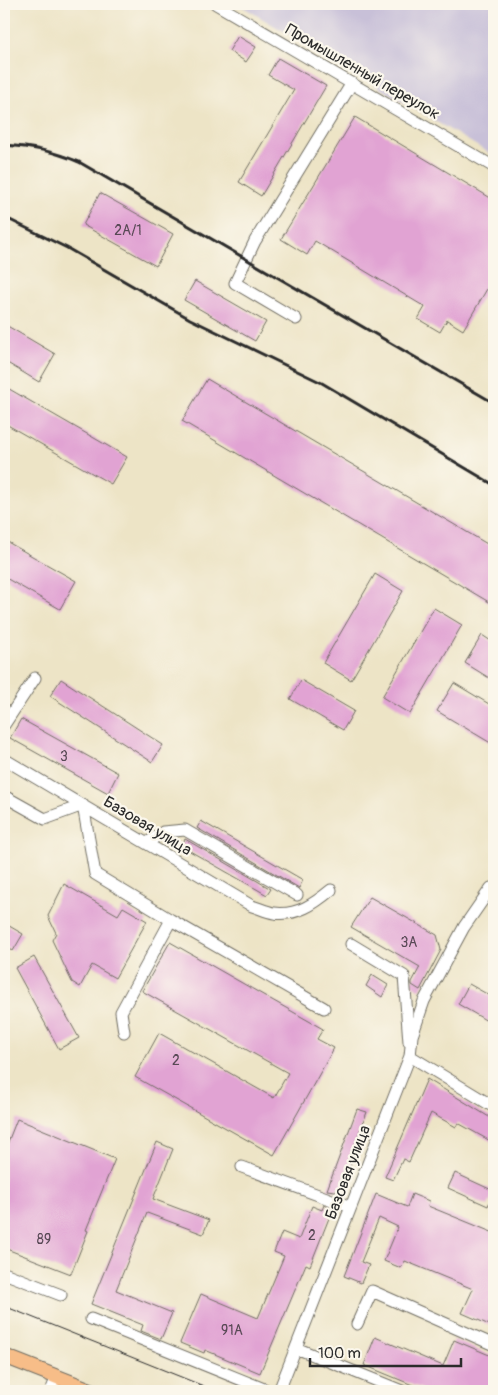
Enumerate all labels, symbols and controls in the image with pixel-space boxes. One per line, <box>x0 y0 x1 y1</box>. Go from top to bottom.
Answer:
street label: Промышленный переулок <box>282 19 443 124</box>
house number: 2А/1 <box>114 222 142 239</box>
house number: 3 <box>60 748 68 765</box>
street label: Базовая улица <box>100 792 195 860</box>
house number: 3А <box>401 934 417 951</box>
house number: 2 <box>172 1052 180 1069</box>
street label: Базовая улица <box>321 1122 375 1222</box>
house number: 2 <box>308 1227 316 1244</box>
house number: 89 <box>37 1231 51 1248</box>
house number: 91А <box>221 1322 243 1339</box>
scale bar <box>310 1335 462 1367</box>
text: 100 m <box>318 1344 361 1363</box>

